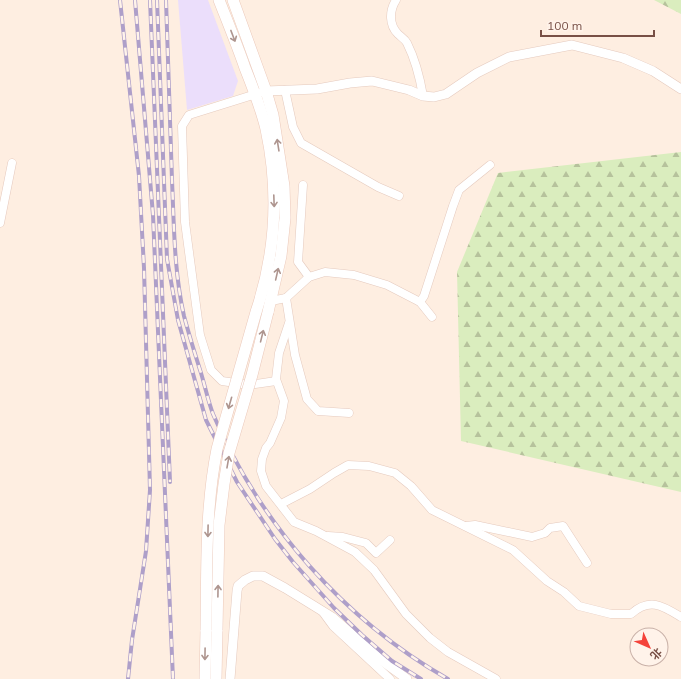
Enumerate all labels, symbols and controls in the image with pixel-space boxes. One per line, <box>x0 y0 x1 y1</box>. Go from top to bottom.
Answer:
scale bar <box>541 12 654 38</box>
text: 100 m <box>547 18 582 33</box>
one-way arrow <box>230 30 237 42</box>
one-way arrow <box>274 139 282 152</box>
one-way arrow <box>270 194 277 207</box>
one-way arrow <box>273 268 281 281</box>
one-way arrow <box>259 330 266 343</box>
one-way arrow <box>226 396 233 409</box>
one-way arrow <box>224 455 232 468</box>
one-way arrow <box>204 524 212 537</box>
one-way arrow <box>214 585 222 598</box>
north arrow <box>629 627 669 667</box>
text: 北 <box>647 645 665 663</box>
one-way arrow <box>201 647 209 660</box>

